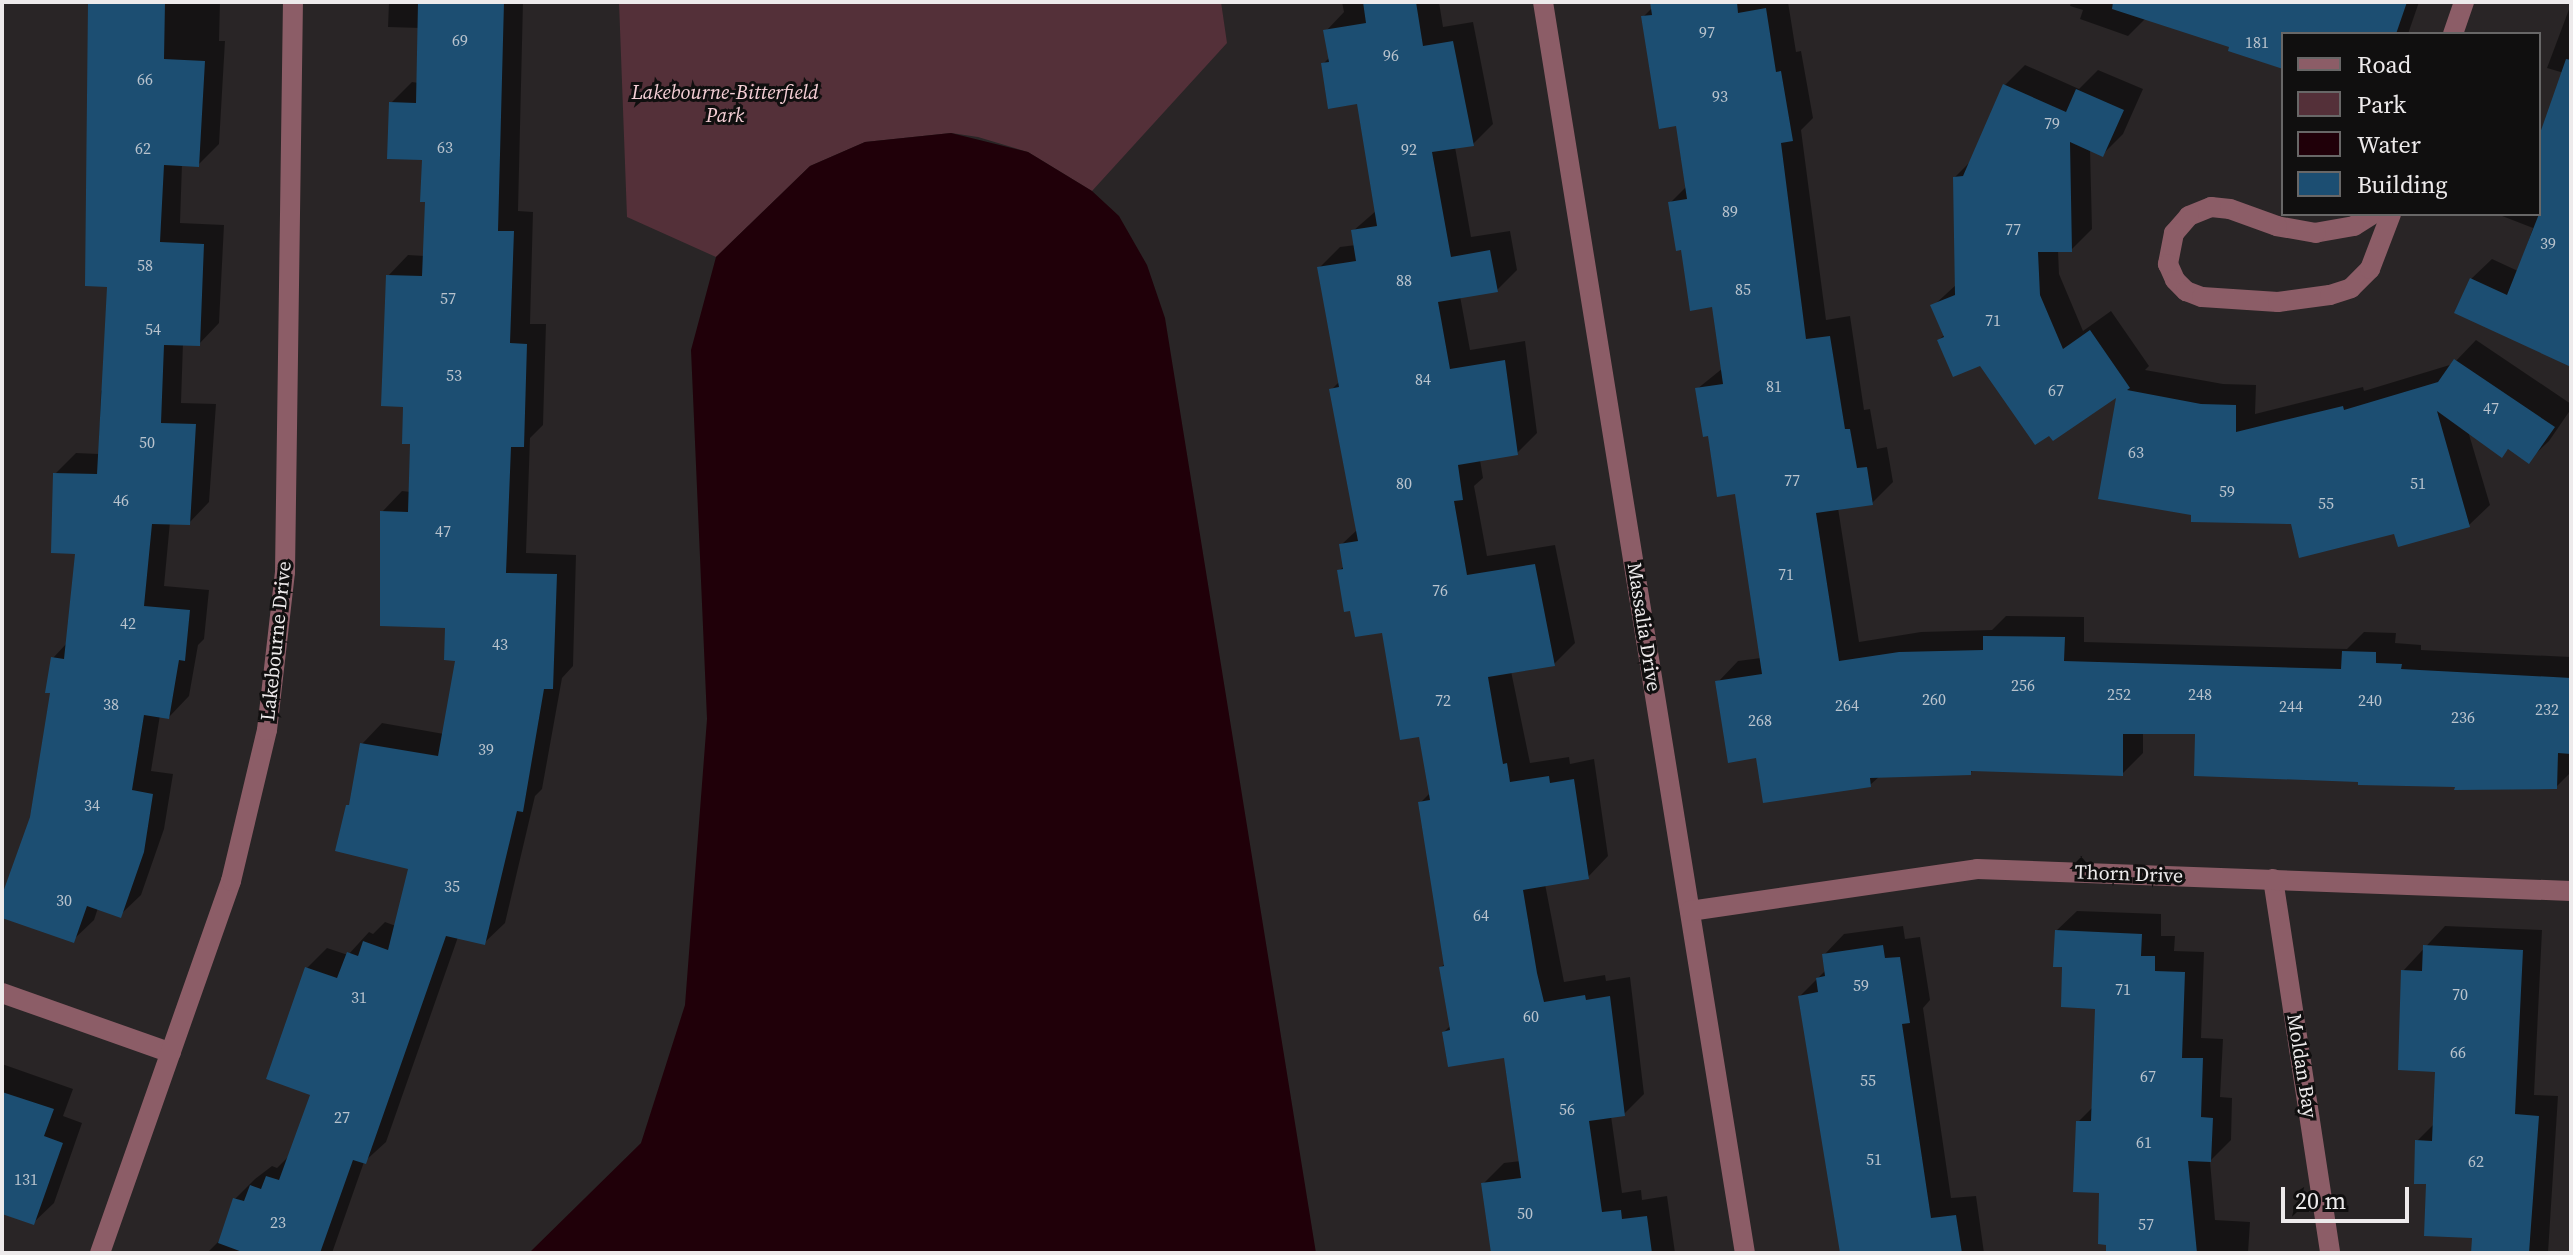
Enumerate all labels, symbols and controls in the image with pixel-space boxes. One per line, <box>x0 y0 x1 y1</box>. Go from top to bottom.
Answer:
house number: 97 <box>1699 22 1715 42</box>
house number: 69 <box>452 30 468 50</box>
house number: 181 <box>2245 32 2269 52</box>
legend <box>2281 32 2541 216</box>
house number: 96 <box>1383 45 1399 65</box>
text: Road <box>2357 48 2411 81</box>
house number: 66 <box>137 69 153 89</box>
park label: Lakebourne-Bitterfield Park <box>631 81 819 128</box>
house number: 93 <box>1712 86 1728 106</box>
text: Park <box>2357 88 2406 121</box>
house number: 79 <box>2044 113 2060 133</box>
text: Water <box>2357 128 2421 161</box>
house number: 63 <box>437 137 453 157</box>
house number: 62 <box>135 138 151 158</box>
house number: 92 <box>1401 139 1417 159</box>
text: Building <box>2357 168 2448 201</box>
house number: 89 <box>1722 201 1738 221</box>
house number: 77 <box>2005 219 2021 239</box>
house number: 39 <box>2540 233 2556 253</box>
house number: 58 <box>137 255 153 275</box>
house number: 88 <box>1396 270 1412 290</box>
house number: 85 <box>1735 279 1751 299</box>
house number: 57 <box>440 288 456 308</box>
house number: 71 <box>1985 310 2001 330</box>
house number: 54 <box>145 319 161 339</box>
house number: 53 <box>446 365 462 385</box>
house number: 84 <box>1415 369 1431 389</box>
house number: 81 <box>1766 376 1782 396</box>
house number: 67 <box>2048 380 2064 400</box>
house number: 47 <box>2483 398 2499 418</box>
house number: 50 <box>139 432 155 452</box>
house number: 63 <box>2128 442 2144 462</box>
house number: 77 <box>1784 470 1800 490</box>
house number: 80 <box>1396 473 1412 493</box>
house number: 51 <box>2410 473 2426 493</box>
house number: 59 <box>2219 481 2235 501</box>
house number: 46 <box>113 490 129 510</box>
house number: 55 <box>2318 493 2334 513</box>
house number: 47 <box>435 521 451 541</box>
street label: Lakebourne Drive <box>256 560 296 722</box>
street label: Massalia Drive <box>1622 561 1666 693</box>
house number: 71 <box>1778 564 1794 584</box>
house number: 76 <box>1432 580 1448 600</box>
house number: 42 <box>120 613 136 633</box>
house number: 43 <box>492 634 508 654</box>
house number: 256 <box>2011 675 2035 695</box>
house number: 252 <box>2107 684 2131 704</box>
house number: 248 <box>2188 684 2212 704</box>
house number: 260 <box>1922 689 1946 709</box>
house number: 72 <box>1435 690 1451 710</box>
house number: 240 <box>2358 690 2382 710</box>
house number: 38 <box>103 694 119 714</box>
house number: 264 <box>1835 695 1859 715</box>
house number: 244 <box>2279 696 2303 716</box>
house number: 232 <box>2535 699 2559 719</box>
house number: 236 <box>2451 707 2475 727</box>
house number: 268 <box>1748 710 1772 730</box>
house number: 39 <box>478 739 494 759</box>
house number: 34 <box>84 795 100 815</box>
street label: Thorn Drive <box>2074 860 2184 888</box>
house number: 35 <box>444 876 460 896</box>
house number: 30 <box>56 890 72 910</box>
house number: 64 <box>1473 905 1489 925</box>
house number: 59 <box>1853 975 1869 995</box>
house number: 71 <box>2115 979 2131 999</box>
house number: 70 <box>2452 984 2468 1004</box>
house number: 31 <box>351 987 367 1007</box>
house number: 60 <box>1523 1006 1539 1026</box>
street label: Moldan Bay <box>2282 1012 2322 1120</box>
house number: 66 <box>2450 1042 2466 1062</box>
house number: 67 <box>2140 1066 2156 1086</box>
house number: 55 <box>1860 1070 1876 1090</box>
house number: 56 <box>1559 1099 1575 1119</box>
house number: 27 <box>334 1107 350 1127</box>
house number: 61 <box>2136 1132 2152 1152</box>
house number: 51 <box>1866 1149 1882 1169</box>
house number: 62 <box>2468 1151 2484 1171</box>
house number: 131 <box>14 1169 38 1189</box>
scale bar <box>2285 1171 2413 1221</box>
text: 20 m <box>2295 1184 2346 1217</box>
house number: 50 <box>1517 1203 1533 1223</box>
house number: 23 <box>270 1212 286 1232</box>
house number: 57 <box>2138 1214 2154 1234</box>

